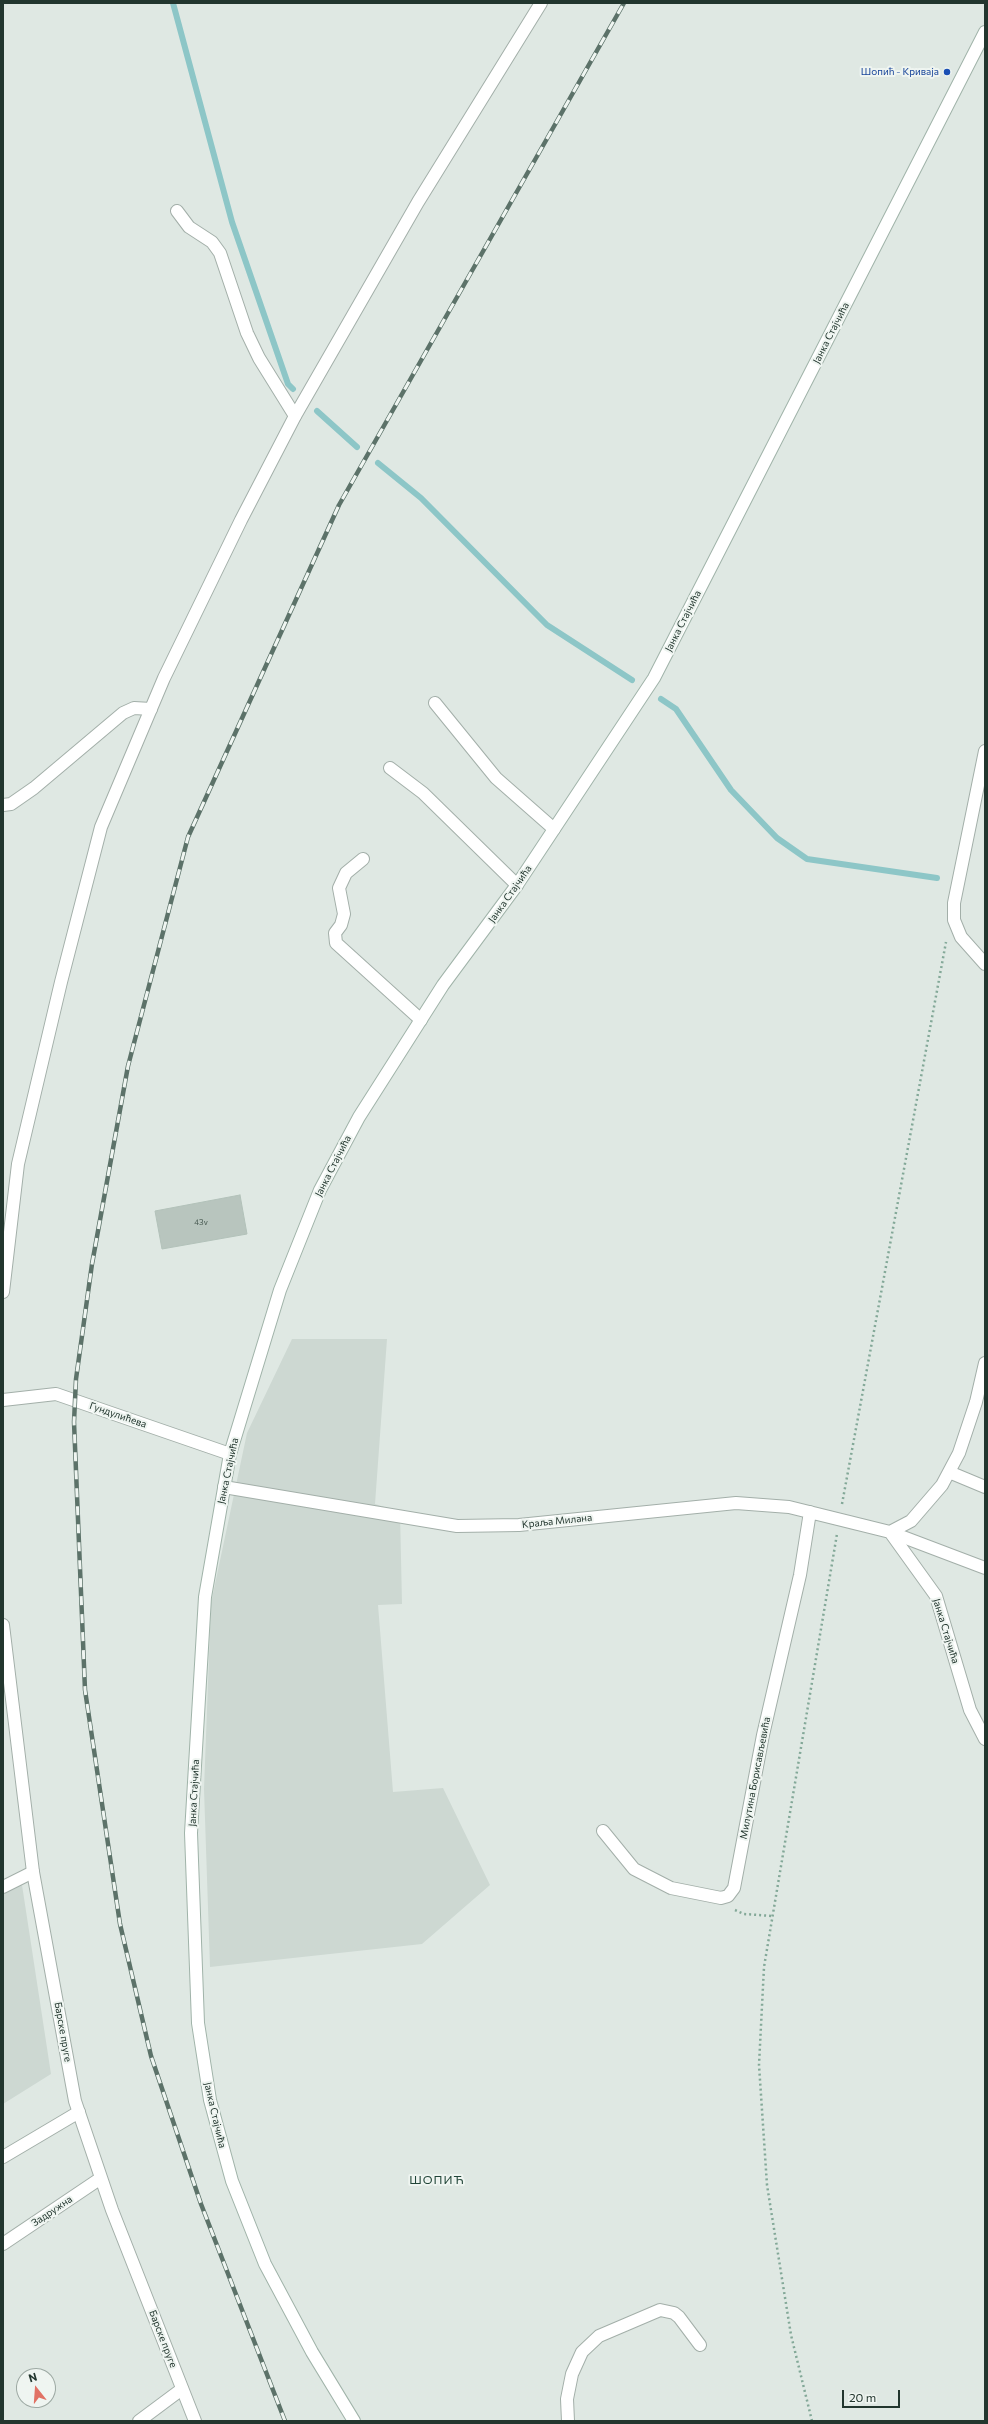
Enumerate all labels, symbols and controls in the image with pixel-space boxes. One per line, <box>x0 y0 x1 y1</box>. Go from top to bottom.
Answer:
place label: Шопић - Криваја <box>861 66 939 78</box>
marker: Шопић - Криваја <box>942 67 952 77</box>
street label: Јанка Стајчића <box>810 300 852 366</box>
street label: Јанка Стајчића <box>662 588 704 654</box>
street label: Јанка Стајчића <box>486 863 534 925</box>
street label: Јанка Стајчића <box>312 1133 354 1199</box>
house number: 43v <box>194 1217 208 1227</box>
street label: Гундулићева <box>88 1400 148 1430</box>
street label: Јанка Стајчића <box>215 1437 241 1505</box>
street label: Краља Милана <box>521 1511 593 1531</box>
street label: Јанка Стајчића <box>930 1597 962 1665</box>
street label: Милутина Борисављевића <box>737 1716 773 1840</box>
street label: Јанка Стајчића <box>186 1759 202 1827</box>
street label: Барске пруге <box>52 2001 74 2063</box>
street label: Јанка Стајчића <box>202 2081 228 2149</box>
district label: ШОПИЋ <box>409 2173 465 2187</box>
street label: Задружна <box>29 2193 75 2229</box>
street label: Барске пруге <box>147 2309 179 2369</box>
north arrow <box>16 2368 56 2408</box>
text: N <box>27 2370 38 2384</box>
scale bar <box>844 2382 902 2408</box>
text: 20 m <box>849 2390 876 2404</box>

